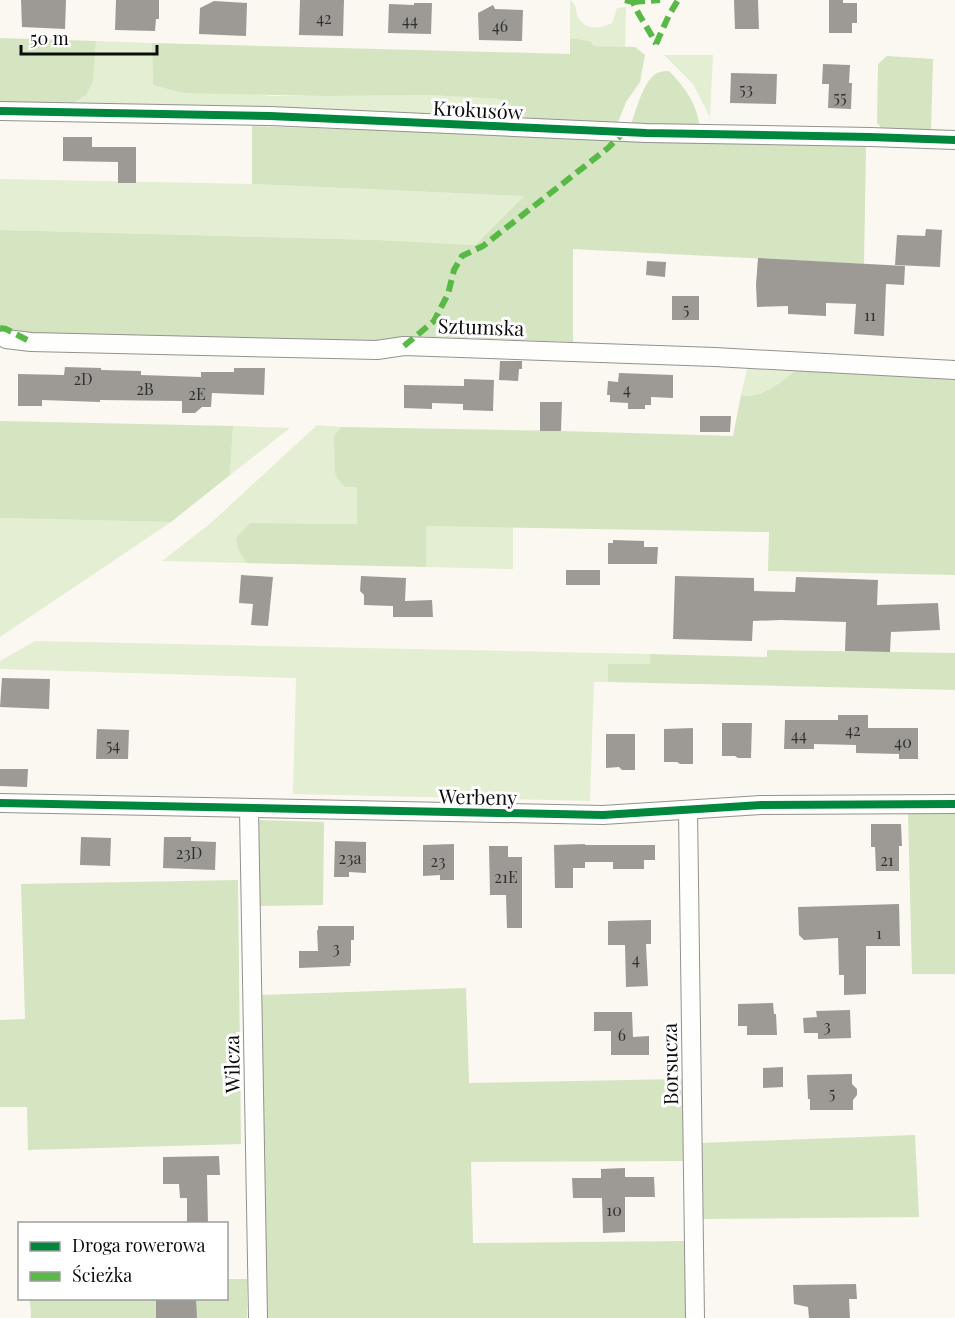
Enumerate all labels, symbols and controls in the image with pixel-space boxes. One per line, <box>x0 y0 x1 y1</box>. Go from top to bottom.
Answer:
house number: 42 <box>316 7 332 28</box>
house number: 44 <box>402 9 418 30</box>
house number: 46 <box>492 15 508 36</box>
scale bar <box>21 18 158 56</box>
text: 50 m <box>30 26 69 50</box>
house number: 53 <box>739 78 753 99</box>
house number: 55 <box>833 86 847 107</box>
street label: Krokusów <box>432 93 524 125</box>
house number: 5 <box>683 298 689 319</box>
house number: 11 <box>864 304 876 325</box>
street label: Sztumska <box>437 311 525 341</box>
house number: 2D <box>73 368 93 389</box>
house number: 2B <box>136 378 154 399</box>
house number: 4 <box>623 378 631 399</box>
house number: 2E <box>188 383 206 404</box>
house number: 42 <box>845 719 861 740</box>
house number: 44 <box>791 724 807 745</box>
house number: 40 <box>894 731 912 752</box>
house number: 54 <box>106 734 120 755</box>
street label: Werbeny <box>437 782 518 810</box>
house number: 23D <box>176 842 202 863</box>
house number: 23a <box>339 847 361 868</box>
house number: 21 <box>880 849 894 870</box>
house number: 23 <box>431 850 445 871</box>
house number: 21E <box>494 866 518 887</box>
house number: 1 <box>876 922 882 943</box>
house number: 3 <box>332 937 340 958</box>
house number: 4 <box>632 948 640 969</box>
house number: 3 <box>823 1015 831 1036</box>
street label: Borsucza <box>655 1023 683 1105</box>
house number: 6 <box>618 1024 626 1045</box>
street label: Wilcza <box>217 1035 245 1094</box>
house number: 5 <box>829 1082 835 1103</box>
house number: 10 <box>606 1199 622 1220</box>
legend <box>18 1222 228 1300</box>
text: Droga rowerowa <box>72 1233 205 1257</box>
text: Ścieżka <box>72 1263 132 1287</box>

